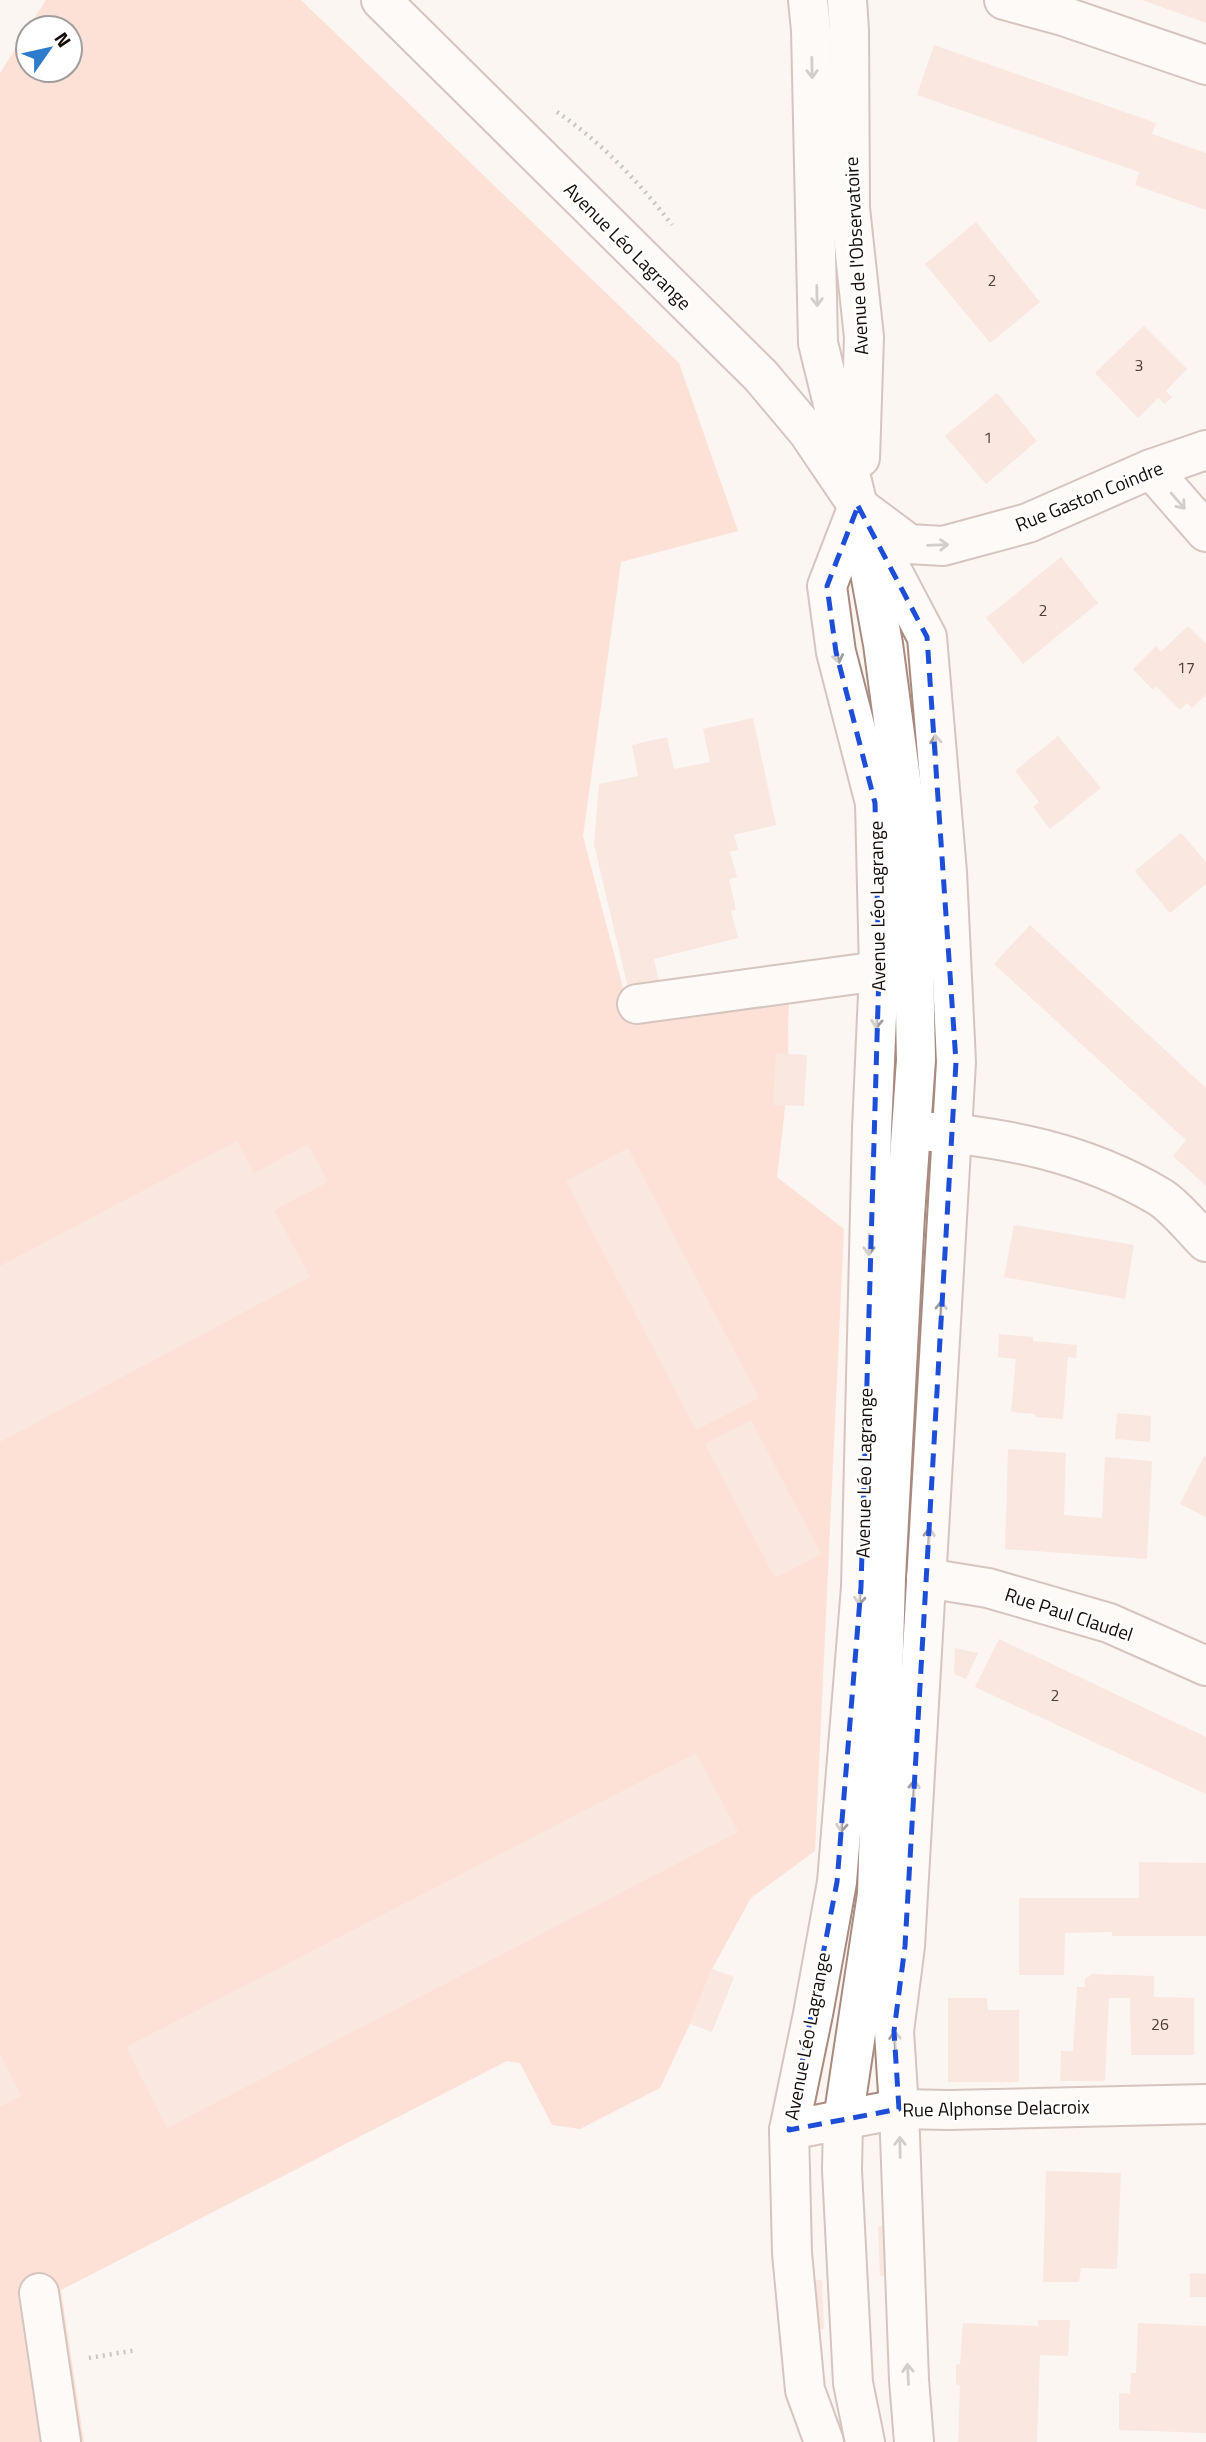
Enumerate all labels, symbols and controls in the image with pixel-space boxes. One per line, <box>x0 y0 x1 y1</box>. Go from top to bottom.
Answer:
north arrow <box>14 14 84 84</box>
text: N <box>48 26 79 53</box>
one-way arrow <box>805 56 818 79</box>
street label: Avenue de l'Observatoire <box>836 156 875 356</box>
street label: Avenue Léo Lagrange <box>558 175 699 316</box>
house number: 2 <box>988 268 996 292</box>
one-way arrow <box>810 284 824 307</box>
house number: 3 <box>1135 353 1143 377</box>
house number: 1 <box>984 425 992 449</box>
street label: Rue Gaston Coindre <box>1010 453 1167 538</box>
one-way arrow <box>1170 492 1187 509</box>
one-way arrow <box>926 538 949 551</box>
house number: 2 <box>1039 598 1047 622</box>
one-way arrow <box>831 641 845 664</box>
house number: 17 <box>1177 655 1195 679</box>
one-way arrow <box>930 734 943 757</box>
street label: Avenue Léo Lagrange <box>861 821 892 991</box>
one-way arrow <box>870 1006 883 1029</box>
one-way arrow <box>862 1233 875 1256</box>
one-way arrow <box>935 1300 948 1323</box>
street label: Avenue Léo Lagrange <box>848 1388 879 1558</box>
one-way arrow <box>922 1527 935 1550</box>
street label: Rue Paul Claudel <box>1001 1579 1137 1648</box>
one-way arrow <box>853 1583 866 1606</box>
house number: 2 <box>1051 1683 1059 1707</box>
one-way arrow <box>908 1778 921 1801</box>
one-way arrow <box>835 1810 848 1832</box>
street label: Avenue Léo Lagrange <box>776 1949 837 2122</box>
house number: 26 <box>1151 2012 1169 2036</box>
one-way arrow <box>889 2029 902 2052</box>
street label: Rue Alphonse Delacroix <box>902 2091 1090 2124</box>
one-way arrow <box>893 2135 907 2158</box>
one-way arrow <box>902 2363 915 2386</box>

